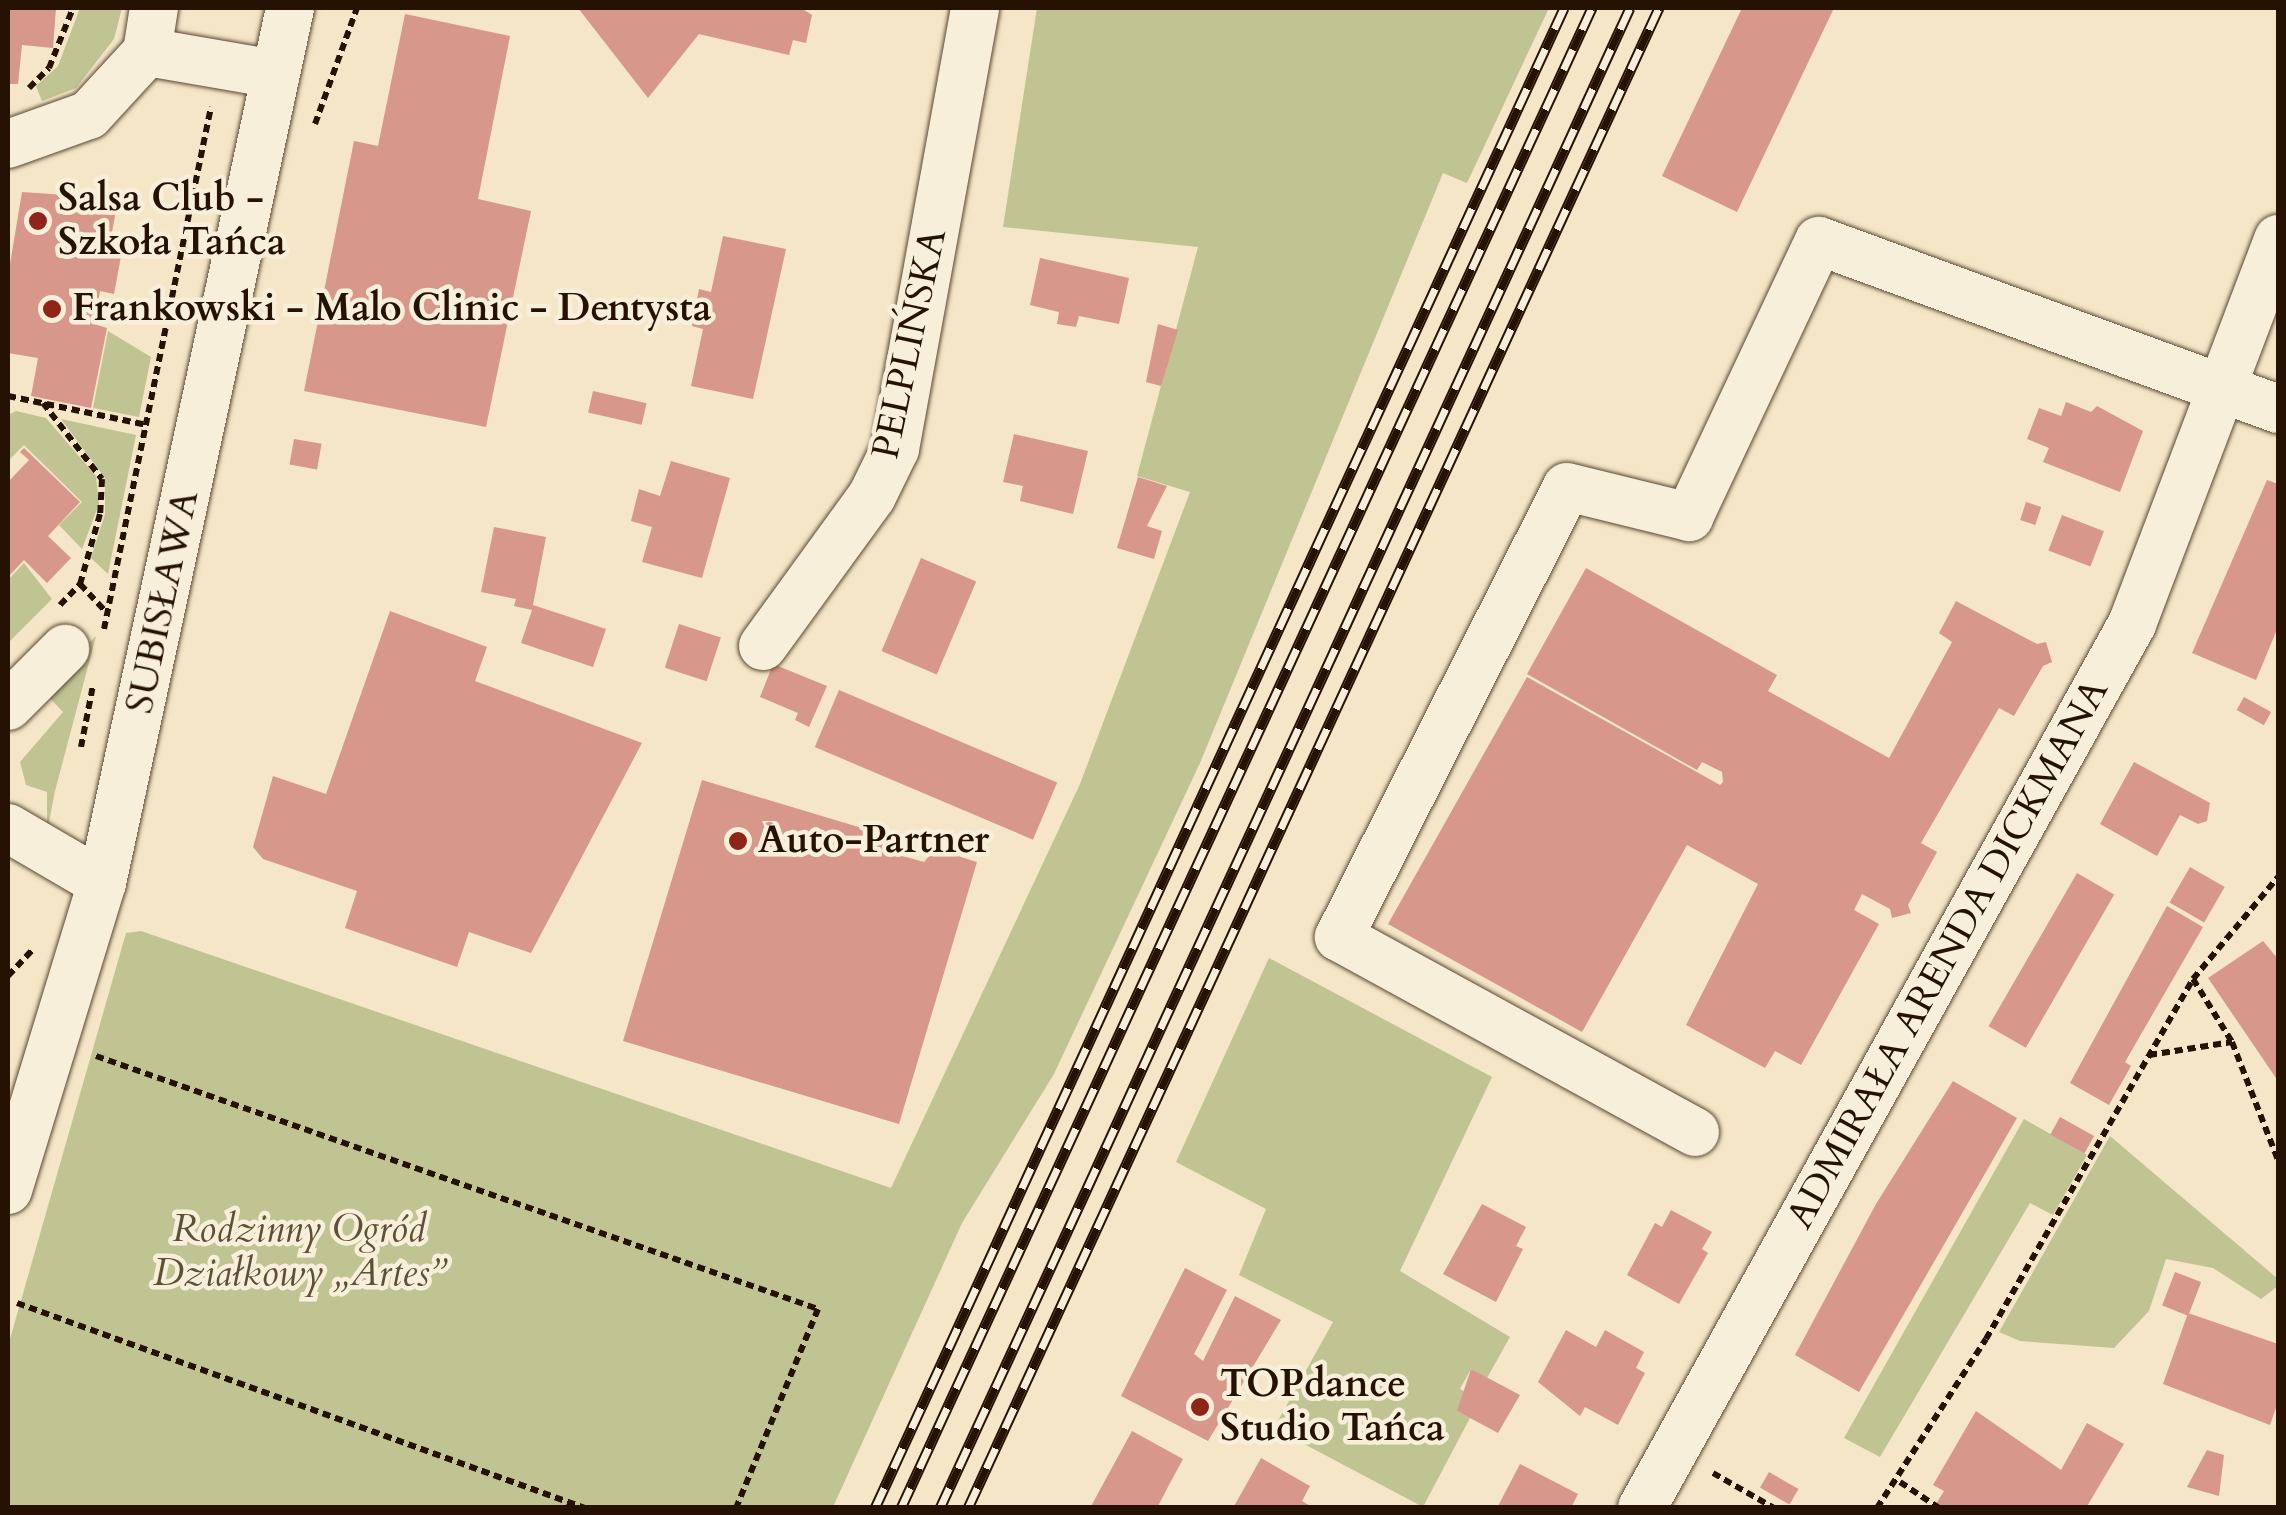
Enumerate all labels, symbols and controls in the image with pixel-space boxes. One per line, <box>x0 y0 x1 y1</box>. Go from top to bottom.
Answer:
place label: Salsa Club - Szkoła Tańca <box>58 176 286 266</box>
marker: Salsa Club - Szkoła Tańca <box>27 210 49 232</box>
street label: PELPLIŃSKA <box>863 225 957 463</box>
place label: Frankowski - Malo Clinic - Dentysta <box>72 286 712 332</box>
marker: Frankowski - Malo Clinic - Dentysta <box>41 298 63 320</box>
street label: SUBISŁAWA <box>117 486 209 718</box>
street label: ADMIRAŁA ARENDA DICKMANA <box>1778 671 2118 1237</box>
place label: Auto-Partner <box>758 818 989 864</box>
marker: Auto-Partner <box>727 830 749 852</box>
park label: Rodzinny Ogród Działkowy „Artes” <box>153 1207 445 1296</box>
place label: TOPdance Studio Tańca <box>1220 1362 1445 1452</box>
marker: TOPdance Studio Tańca <box>1189 1396 1211 1418</box>

